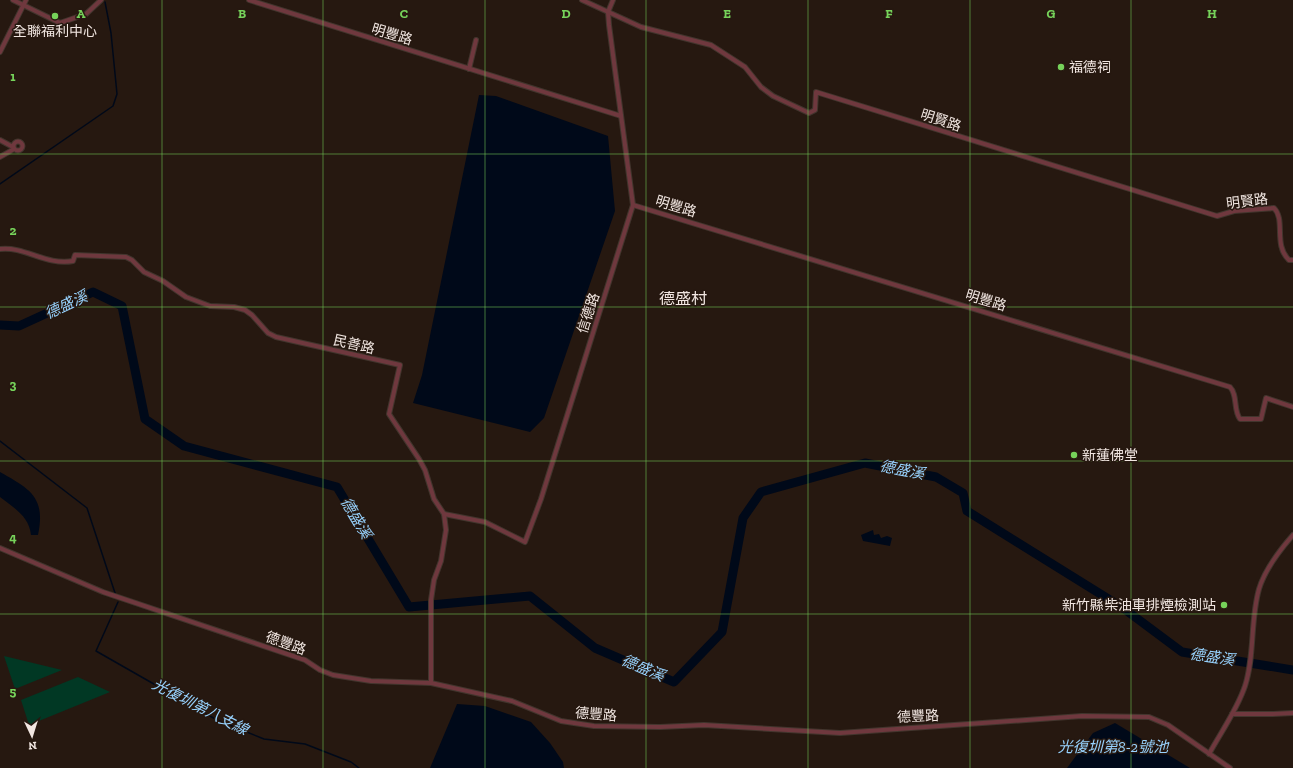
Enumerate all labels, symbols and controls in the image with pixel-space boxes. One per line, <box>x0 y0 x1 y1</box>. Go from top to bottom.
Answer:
text: A <box>77 6 86 21</box>
text: B <box>238 6 246 21</box>
text: C <box>400 6 408 21</box>
text: D <box>561 6 571 21</box>
text: E <box>723 6 731 21</box>
text: F <box>885 6 893 21</box>
text: G <box>1047 6 1056 21</box>
text: H <box>1207 6 1217 21</box>
marker: 全聯福利中心 <box>50 11 60 21</box>
street label: 明豐路 <box>369 20 414 49</box>
place label: 全聯福利中心 <box>13 23 97 40</box>
place label: 福德祠 <box>1069 59 1111 76</box>
marker: 福德祠 <box>1056 62 1066 72</box>
text: 1 <box>10 69 16 84</box>
street label: 明賢路 <box>918 106 963 135</box>
street label: 明賢路 <box>1225 191 1269 212</box>
street label: 明豐路 <box>653 192 698 221</box>
text: 2 <box>10 223 17 238</box>
water label: 德盛溪 <box>42 286 92 323</box>
street label: 明豐路 <box>963 286 1008 315</box>
district label: 德盛村 <box>659 289 707 308</box>
street label: 信德路 <box>574 291 603 336</box>
street label: 民善路 <box>332 331 376 357</box>
text: 3 <box>10 377 17 392</box>
place label: 新蓮佛堂 <box>1082 447 1138 464</box>
marker: 新蓮佛堂 <box>1069 450 1079 460</box>
water label: 德盛溪 <box>878 457 928 484</box>
water label: 德盛溪 <box>337 494 376 544</box>
text: 4 <box>9 530 17 545</box>
place label: 新竹縣柴油車排煙檢測站 <box>1062 597 1216 614</box>
marker: 新竹縣柴油車排煙檢測站 <box>1219 600 1229 610</box>
street label: 德豐路 <box>263 628 308 659</box>
water label: 德盛溪 <box>1188 645 1238 670</box>
water label: 德盛溪 <box>619 651 669 686</box>
water label: 光復圳第八支線 <box>149 675 253 740</box>
text: 5 <box>10 684 17 699</box>
street label: 德豐路 <box>574 704 618 725</box>
street label: 德豐路 <box>897 707 939 726</box>
north arrow <box>12 716 52 756</box>
water label: 光復圳第8-2號池 <box>1058 738 1170 756</box>
text: N <box>27 739 37 752</box>

